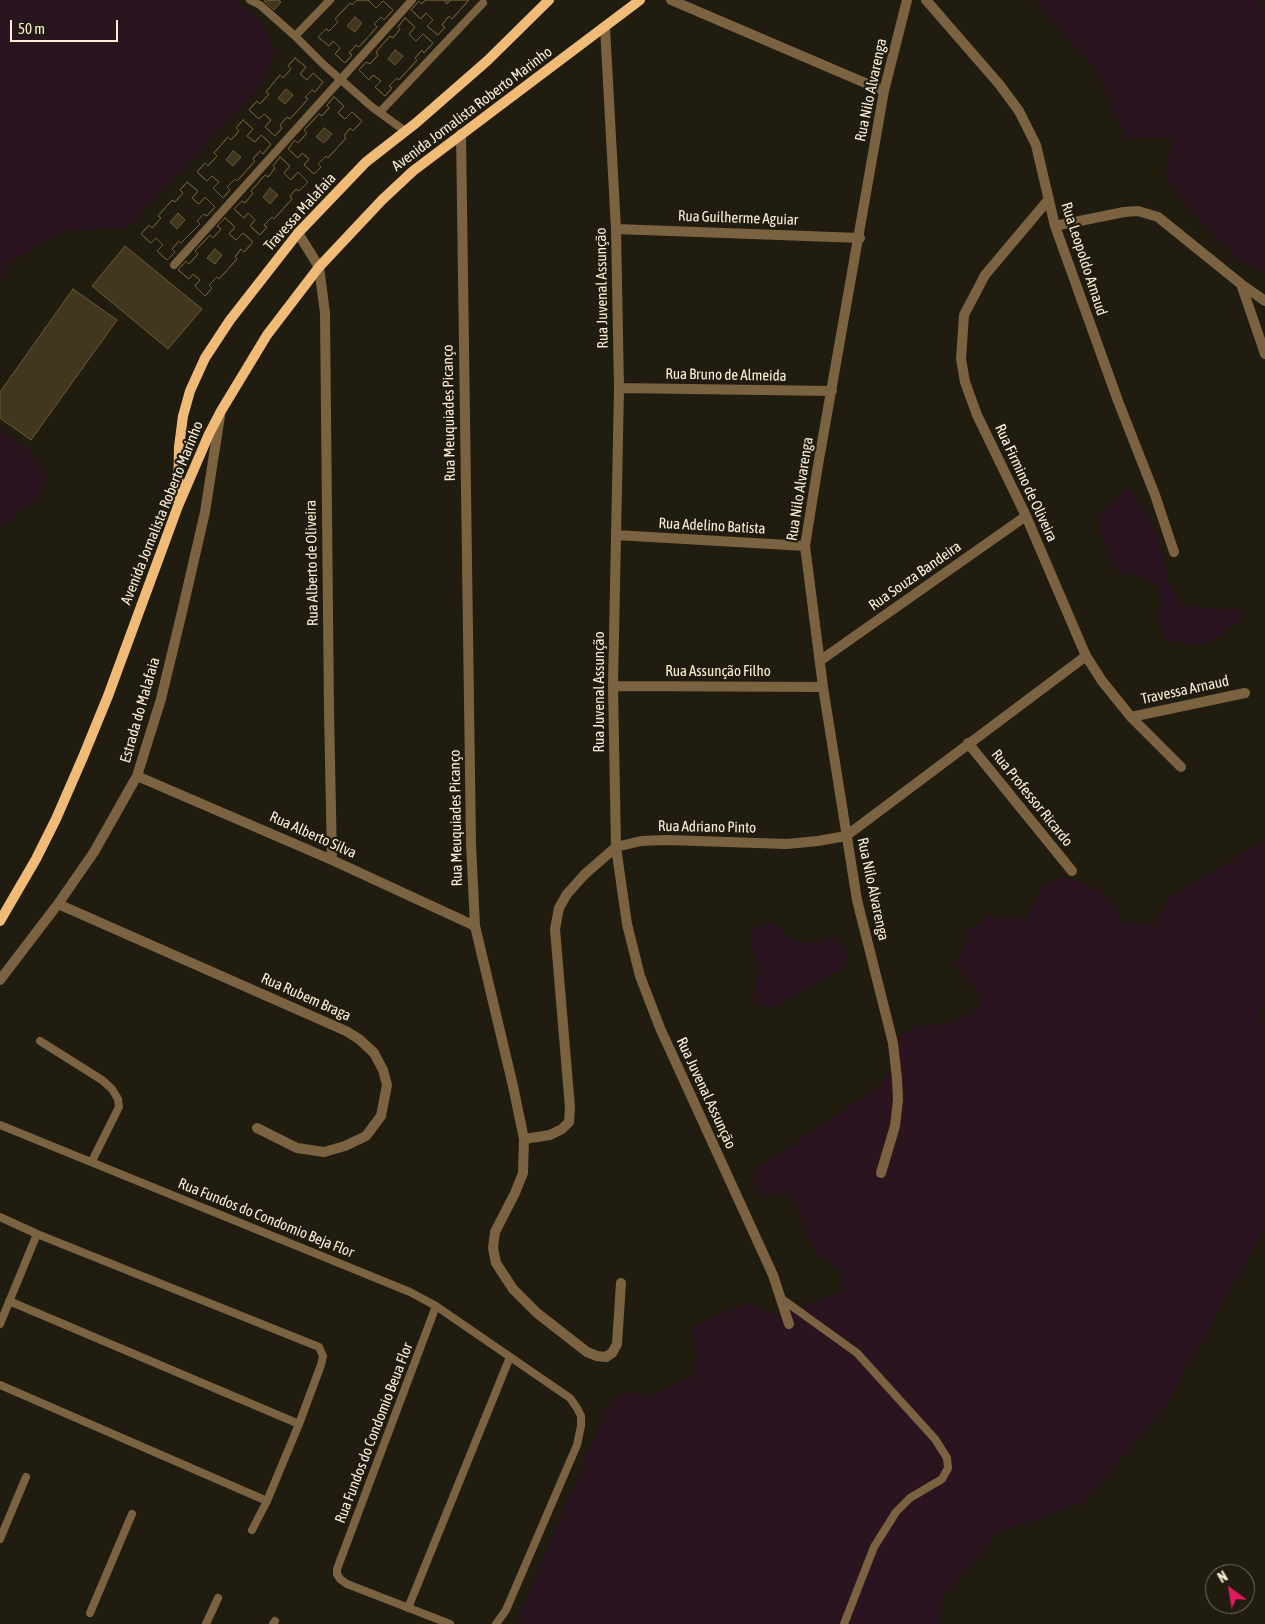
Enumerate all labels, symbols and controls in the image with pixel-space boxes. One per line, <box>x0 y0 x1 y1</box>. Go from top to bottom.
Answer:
scale bar <box>12 10 120 42</box>
text: 50 m <box>18 20 45 37</box>
street label: Rua Nilo Alvarenga <box>851 37 891 143</box>
street label: Avenida Jornalista Roberto Marinho <box>388 43 556 175</box>
street label: Travessa Malafaia <box>260 169 340 255</box>
street label: Rua Leopoldo Arnaud <box>1057 200 1111 318</box>
street label: Rua Guilherme Aguiar <box>677 207 799 229</box>
street label: Rua Juvenal Assunção <box>592 227 612 349</box>
street label: Rua Meuquiades Picanço <box>439 344 459 482</box>
street label: Rua Bruno de Almeida <box>665 365 787 385</box>
street label: Avenida Jornalista Roberto Marinho <box>117 419 207 607</box>
street label: Rua Firmino de Oliveira <box>991 421 1061 545</box>
street label: Rua Nilo Alvarenga <box>783 436 817 542</box>
street label: Rua Alberto de Oliveira <box>302 500 322 626</box>
street label: Rua Adelino Batista <box>658 514 766 538</box>
street label: Rua Souza Bandeira <box>865 537 965 615</box>
street label: Rua Juvenal Assunção <box>590 632 608 752</box>
street label: Estrada do Malafaia <box>116 655 164 765</box>
street label: Rua Assunção Filho <box>665 662 771 680</box>
street label: Travessa Arnaud <box>1139 672 1231 708</box>
street label: Rua Professor Ricardo <box>987 746 1077 850</box>
street label: Rua Meuquiades Picanço <box>446 749 466 887</box>
street label: Rua Alberto Silva <box>267 808 359 862</box>
street label: Rua Adriano Pinto <box>658 817 756 837</box>
street label: Rua Nilo Alvarenga <box>853 836 893 942</box>
street label: Rua Rubem Braga <box>258 969 354 1025</box>
street label: Rua Juvenal Assunção <box>672 1034 740 1152</box>
street label: Rua Fundos do Condomio Beja Flor <box>175 1174 357 1262</box>
street label: Rua Fundos do Condomio Beua Flor <box>331 1340 417 1526</box>
north arrow <box>1205 1564 1255 1614</box>
text: N <box>1215 1568 1230 1586</box>

